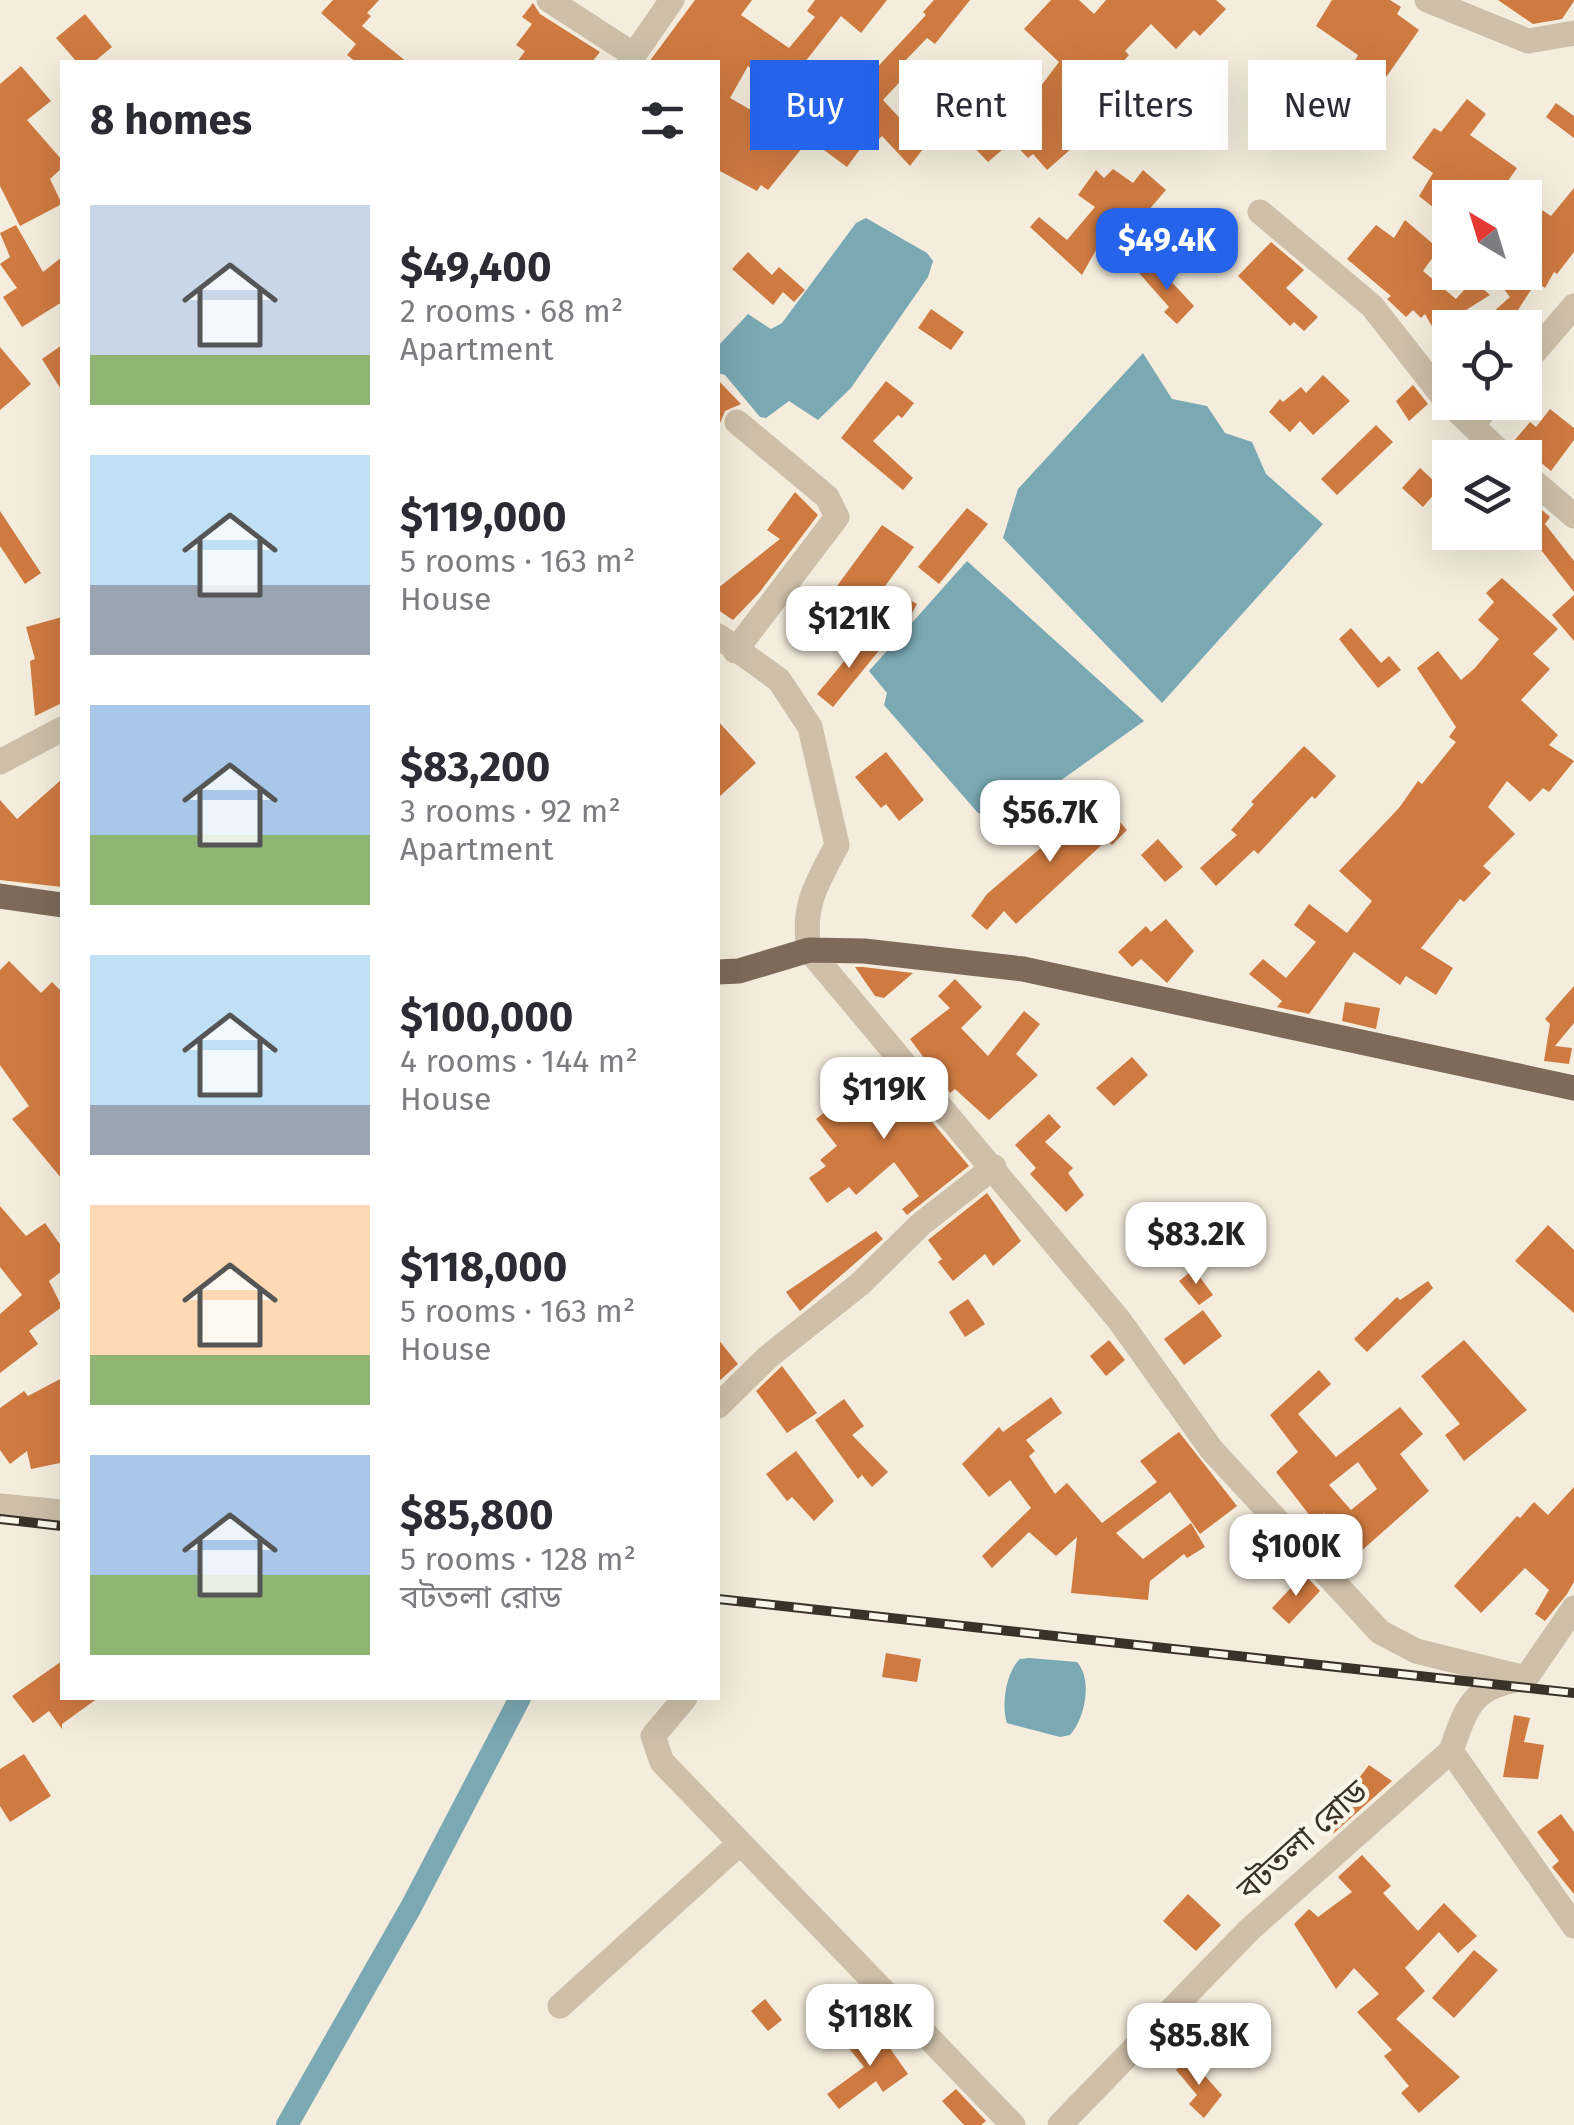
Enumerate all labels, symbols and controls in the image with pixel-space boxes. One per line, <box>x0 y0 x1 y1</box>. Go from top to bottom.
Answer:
chip: Buy <box>750 60 879 150</box>
chip: Rent <box>899 60 1042 150</box>
chip: Filters <box>1062 60 1228 150</box>
chip: New <box>1248 60 1386 150</box>
icon: filters <box>635 93 690 148</box>
text: 8 homes <box>90 95 252 145</box>
north arrow <box>1432 180 1542 290</box>
map controls <box>1432 180 1542 550</box>
pin: $49.4K <box>1086 208 1248 293</box>
text: $49.4K <box>1118 221 1216 259</box>
text: $49,400 <box>400 242 552 292</box>
icon: home <box>170 245 290 365</box>
text: 2 rooms · 68 m² <box>400 292 623 330</box>
button: locate <box>1432 310 1542 420</box>
text: Apartment <box>400 330 554 368</box>
button: layers <box>1432 440 1542 550</box>
text: $119,000 <box>400 492 567 542</box>
icon: home <box>170 495 290 615</box>
text: 5 rooms · 163 m² <box>400 542 635 580</box>
text: House <box>400 580 491 618</box>
pin: $121K <box>779 586 919 671</box>
text: $121K <box>808 599 890 637</box>
text: $83,200 <box>400 742 550 792</box>
icon: home <box>170 745 290 865</box>
pin: $56.7K <box>969 780 1131 865</box>
text: 3 rooms · 92 m² <box>400 792 621 830</box>
text: $56.7K <box>1002 793 1098 831</box>
text: Apartment <box>400 830 554 868</box>
text: $100,000 <box>400 992 573 1042</box>
icon: home <box>170 995 290 1115</box>
text: 4 rooms · 144 m² <box>400 1042 638 1080</box>
pin: $119K <box>814 1057 954 1142</box>
text: $119K <box>842 1070 926 1108</box>
text: House <box>400 1080 491 1118</box>
pin: $83.2K <box>1115 1202 1277 1287</box>
text: $83.2K <box>1147 1215 1245 1253</box>
text: $118,000 <box>400 1242 567 1292</box>
icon: home <box>170 1245 290 1365</box>
text: 5 rooms · 163 m² <box>400 1292 635 1330</box>
text: House <box>400 1330 491 1368</box>
text: $85,800 <box>400 1490 554 1540</box>
icon: home <box>170 1495 290 1615</box>
pin: $100K <box>1226 1514 1366 1599</box>
text: $100K <box>1252 1527 1340 1565</box>
text: 5 rooms · 128 m² <box>400 1540 636 1578</box>
text: বটতলা রোড <box>400 1578 562 1616</box>
street label: বটতলা রোড <box>1229 1771 1376 1909</box>
pin: $118K <box>800 1984 940 2069</box>
text: $118K <box>828 1997 912 2035</box>
pin: $85.8K <box>1118 2003 1280 2088</box>
text: $85.8K <box>1149 2016 1249 2054</box>

